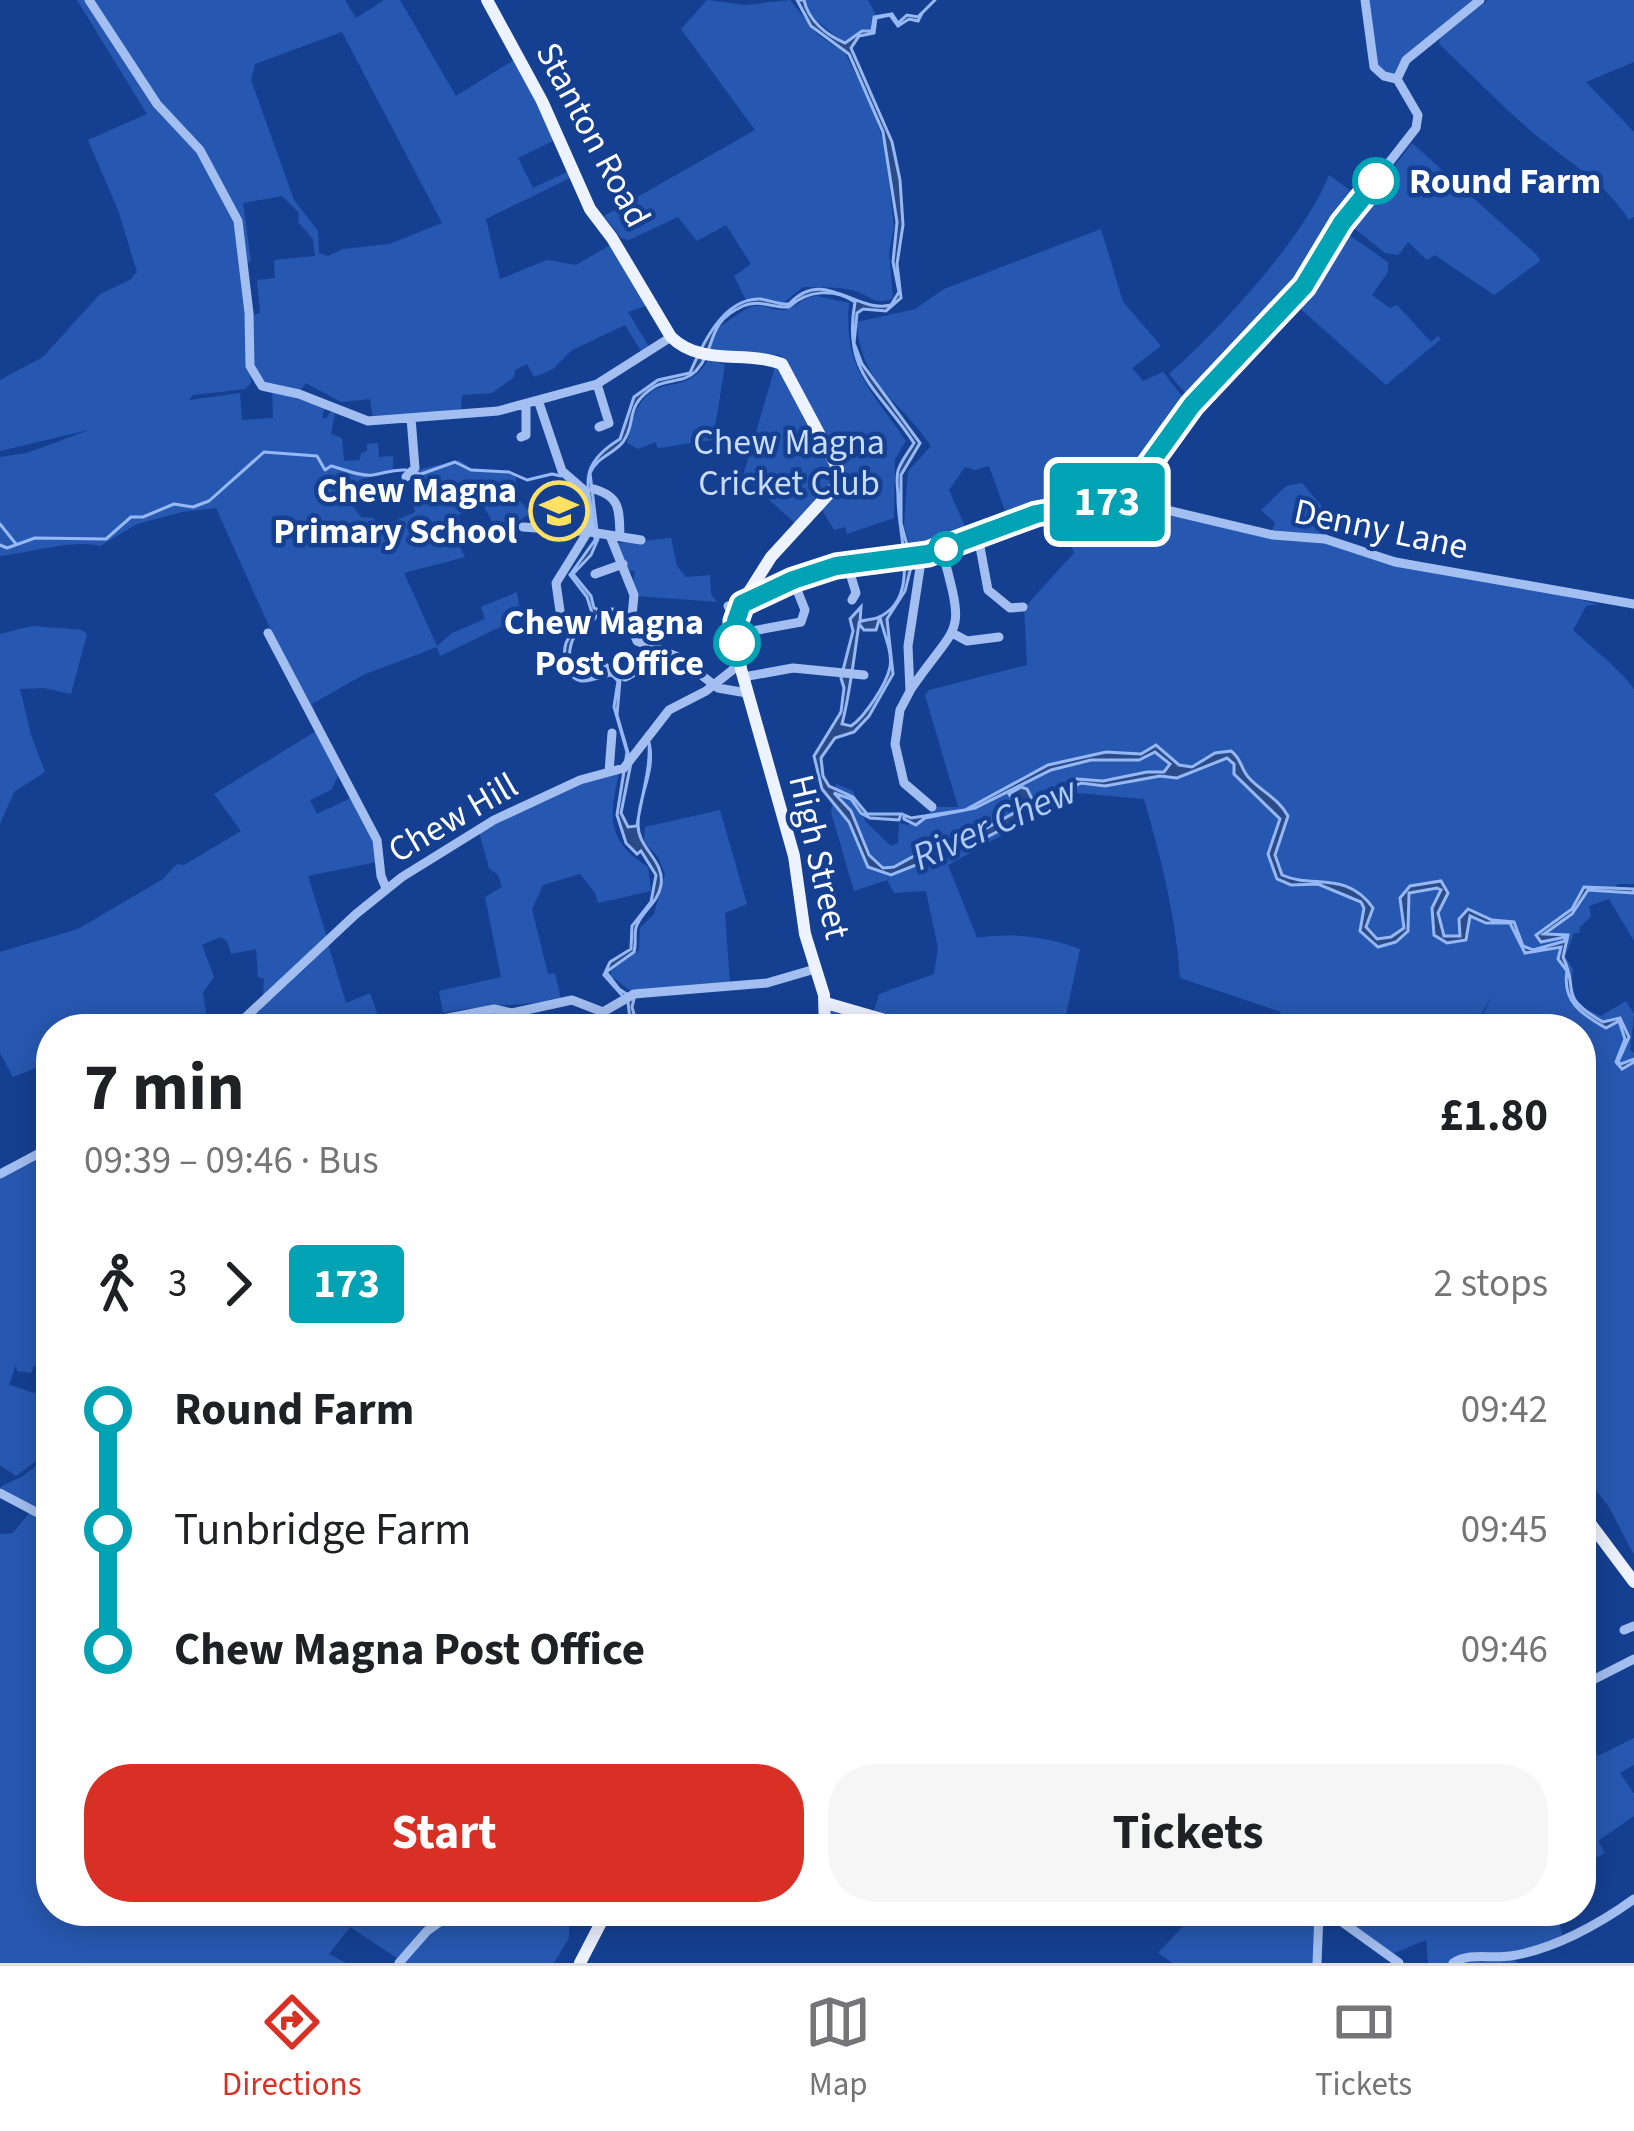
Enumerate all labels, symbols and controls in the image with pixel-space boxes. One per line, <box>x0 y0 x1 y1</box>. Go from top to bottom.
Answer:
street label: Stanton Road <box>523 33 663 237</box>
place label: Round Farm <box>1409 156 1601 207</box>
marker: Round Farm <box>1354 159 1398 203</box>
park label: Chew Magna Cricket Club <box>693 417 885 509</box>
line badge: 173 <box>1038 463 1176 541</box>
place label: Chew Magna Primary School <box>273 465 517 557</box>
text: 173 <box>1074 472 1140 532</box>
school or university icon: Chew Magna Primary School <box>528 480 590 542</box>
street label: Denny Lane <box>1289 486 1473 572</box>
unlabelled marker <box>930 533 962 565</box>
place label: Chew Magna Post Office <box>504 597 704 689</box>
marker: Chew Magna Post Office <box>715 621 759 665</box>
street label: Chew Hill <box>379 760 527 876</box>
water label: River Chew <box>903 763 1087 885</box>
street label: High Street <box>775 770 863 944</box>
text: 7 min <box>84 1041 245 1135</box>
text: £1.80 <box>1439 1084 1548 1148</box>
text: 09:39 – 09:46 · Bus <box>84 1133 379 1189</box>
icon: walk <box>84 1251 150 1317</box>
icon: forward <box>205 1251 271 1317</box>
text: 173 <box>313 1254 380 1314</box>
text: 3 <box>168 1256 187 1312</box>
text: 2 stops <box>1434 1256 1548 1312</box>
text: Round Farm <box>174 1378 414 1442</box>
text: 09:42 <box>1461 1382 1548 1438</box>
text: Tunbridge Farm <box>174 1498 471 1562</box>
text: 09:45 <box>1461 1502 1548 1558</box>
text: Chew Magna Post Office <box>174 1618 645 1682</box>
text: 09:46 <box>1461 1622 1548 1678</box>
button: Start <box>84 1764 804 1902</box>
button: Tickets <box>828 1764 1548 1902</box>
tab: Directions <box>222 1989 362 2108</box>
tab: Map <box>805 1989 871 2108</box>
tab: Tickets <box>1315 1989 1412 2108</box>

